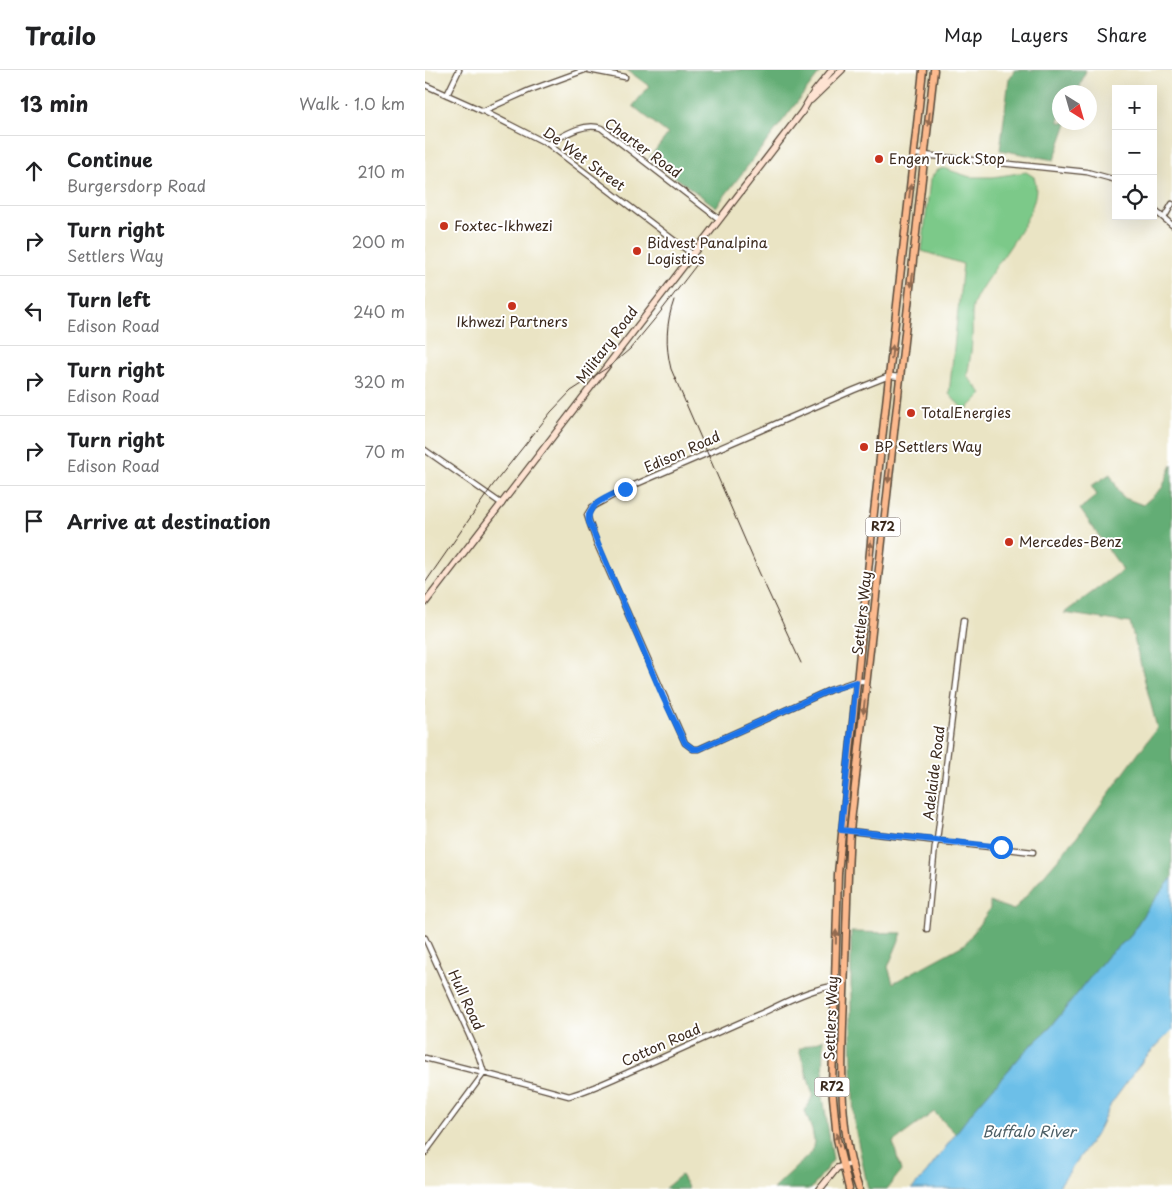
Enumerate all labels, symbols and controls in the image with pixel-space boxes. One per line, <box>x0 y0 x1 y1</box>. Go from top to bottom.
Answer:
text: Trailo <box>25 17 96 53</box>
text: Map <box>944 21 983 48</box>
text: Layers <box>1011 21 1068 48</box>
text: Share <box>1096 21 1147 48</box>
north arrow <box>1052 85 1097 130</box>
map controls <box>1112 85 1157 220</box>
button: + <box>1112 85 1157 130</box>
text: 13 min <box>20 87 88 119</box>
text: Walk · 1.0 km <box>299 91 405 115</box>
one-way arrow <box>925 111 933 127</box>
street label: Charter Road <box>600 112 686 183</box>
street label: De Wet Street <box>539 121 630 196</box>
button: − <box>1112 130 1157 175</box>
text: Continue <box>67 145 153 173</box>
place label: Engen Truck Stop <box>889 148 1005 169</box>
marker: Engen Truck Stop <box>873 153 885 165</box>
icon: ahead <box>20 157 48 185</box>
text: 210 m <box>357 159 405 183</box>
text: Burgersdorp Road <box>67 173 206 197</box>
button: locate <box>1112 175 1157 220</box>
one-way arrow <box>906 182 914 198</box>
text: Turn right <box>67 215 165 243</box>
place label: Foxtec-Ikhwezi <box>454 215 553 236</box>
marker: Foxtec-Ikhwezi <box>438 220 450 232</box>
icon: right <box>20 227 48 255</box>
text: 200 m <box>352 229 405 253</box>
place label: Bidvest Panalpina Logistics <box>647 232 768 269</box>
text: Settlers Way <box>67 243 164 267</box>
marker: Bidvest Panalpina Logistics <box>631 245 643 257</box>
one-way arrow <box>908 272 916 288</box>
text: Turn left <box>67 285 151 313</box>
icon: left <box>20 297 48 325</box>
text: 240 m <box>353 299 405 323</box>
marker: Ikhwezi Partners <box>506 300 518 312</box>
street label: Military Road <box>571 302 643 388</box>
place label: Ikhwezi Partners <box>456 311 568 332</box>
text: Edison Road <box>67 313 160 337</box>
one-way arrow <box>888 344 896 360</box>
text: Turn right <box>67 355 165 383</box>
icon: right <box>20 367 48 395</box>
text: 320 m <box>354 369 405 393</box>
text: Edison Road <box>67 383 160 407</box>
place label: TotalEnergies <box>921 402 1011 423</box>
marker: TotalEnergies <box>905 407 917 419</box>
text: Turn right <box>67 425 165 453</box>
street label: Edison Road <box>640 425 723 478</box>
place label: BP Settlers Way <box>874 436 982 457</box>
icon: right <box>20 437 48 465</box>
text: 70 m <box>365 439 405 463</box>
marker: BP Settlers Way <box>858 441 870 453</box>
text: Edison Road <box>67 453 160 477</box>
one-way arrow <box>885 469 893 485</box>
route end <box>614 478 637 501</box>
icon: arrive <box>20 507 48 535</box>
text: Arrive at destination <box>67 507 271 535</box>
road number: R72 <box>865 518 901 537</box>
place label: Mercedes-Benz <box>1019 531 1122 552</box>
marker: Mercedes-Benz <box>1003 536 1015 548</box>
one-way arrow <box>867 540 875 556</box>
street label: Settlers Way <box>847 570 876 656</box>
one-way arrow <box>860 700 868 716</box>
street label: Adelaide Road <box>917 724 950 821</box>
route start <box>990 836 1013 859</box>
one-way arrow <box>832 928 840 944</box>
street label: Hull Road <box>443 966 490 1034</box>
street label: Settlers Way <box>819 975 842 1061</box>
street label: Cotton Road <box>618 1018 704 1071</box>
road number: R72 <box>815 1078 849 1096</box>
water label: Buffalo River <box>982 1119 1078 1142</box>
one-way arrow <box>834 1132 842 1148</box>

